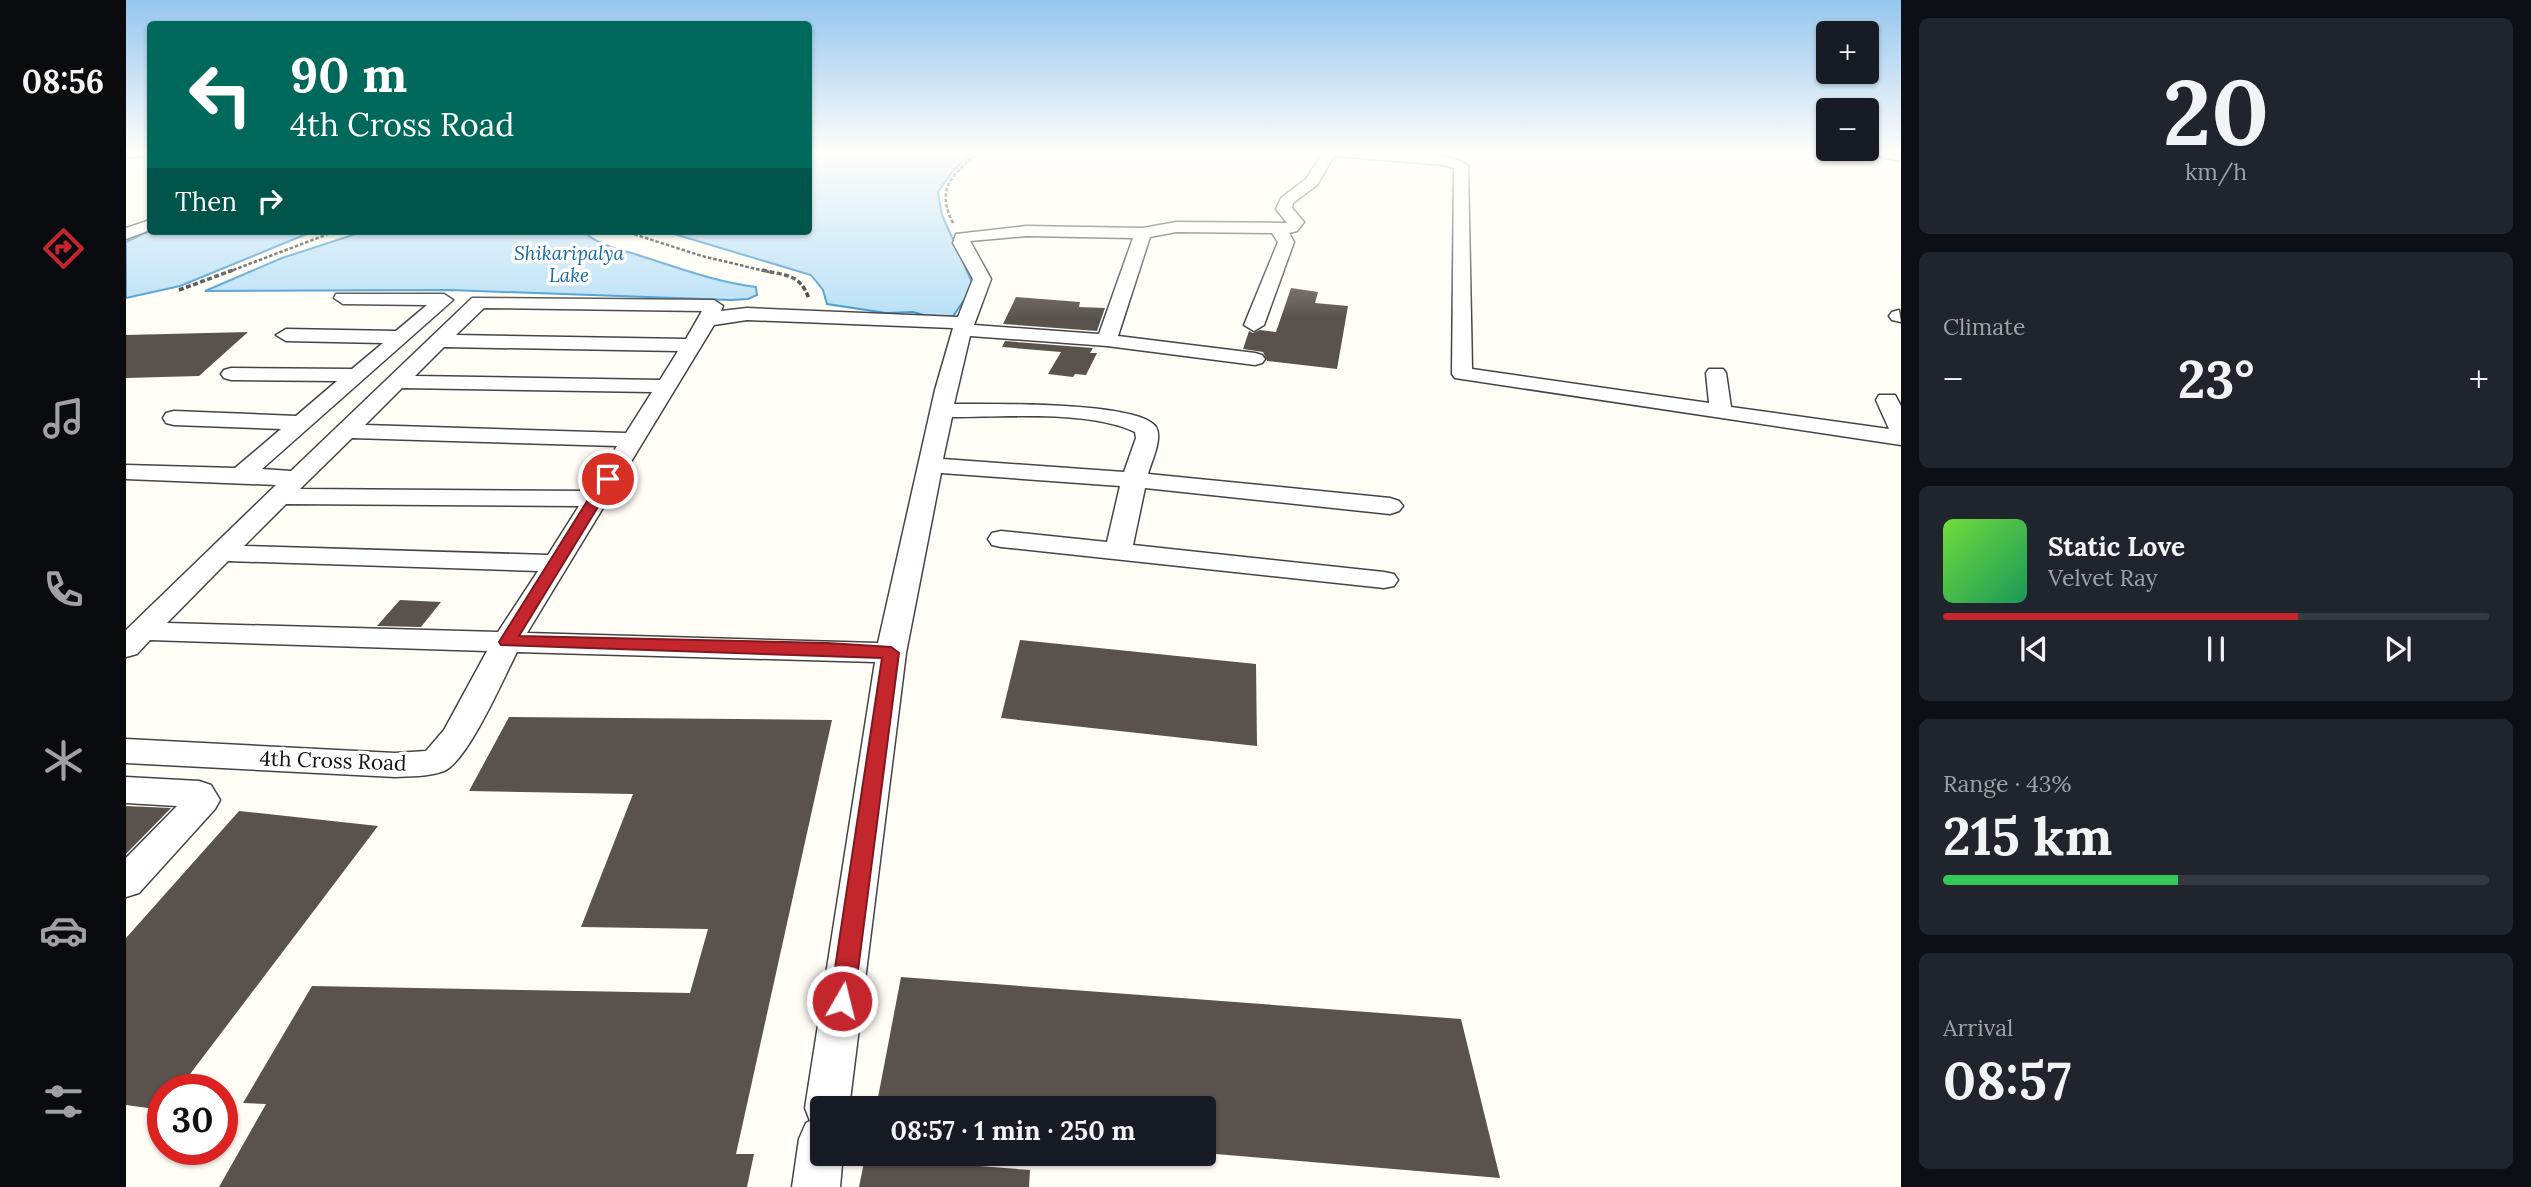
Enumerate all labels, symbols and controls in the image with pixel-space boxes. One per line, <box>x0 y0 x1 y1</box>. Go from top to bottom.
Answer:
map controls <box>1816 21 1879 161</box>
button: + <box>1816 21 1879 84</box>
text: 90 m <box>290 43 407 105</box>
icon: left <box>175 49 266 140</box>
text: 20 <box>2163 53 2269 170</box>
text: 08:56 <box>22 61 104 102</box>
button: − <box>1816 98 1879 161</box>
text: 4th Cross Road <box>290 104 514 145</box>
text: km/h <box>2185 157 2247 186</box>
icon: right <box>251 182 289 220</box>
text: Then <box>175 185 237 218</box>
icon: directions <box>39 224 88 273</box>
water label: Shikaripalya Lake <box>514 241 624 287</box>
text: Climate <box>1943 312 2025 341</box>
text: 23° <box>2178 346 2254 412</box>
text: − <box>1943 355 1963 403</box>
text: + <box>2469 355 2489 403</box>
icon: music <box>39 394 88 443</box>
pin <box>578 449 638 509</box>
icon: arrive <box>589 460 627 498</box>
text: Static Love <box>2048 530 2185 563</box>
text: Velvet Ray <box>2048 563 2158 592</box>
icon: phone <box>39 565 88 614</box>
icon: previous <box>2015 630 2053 668</box>
icon: pause <box>2197 630 2235 668</box>
icon: next <box>2379 630 2417 668</box>
icon: climate <box>39 736 88 785</box>
street label: 4th Cross Road <box>259 744 407 777</box>
text: Range · 43% <box>1943 769 2071 798</box>
text: 215 km <box>1943 803 2112 869</box>
icon: car <box>39 906 88 955</box>
position arrow <box>805 964 879 1038</box>
text: Arrival <box>1943 1013 2013 1042</box>
text: 08:57 <box>1943 1047 2071 1113</box>
speed limit sign: 30 <box>147 1074 238 1165</box>
icon: filters <box>39 1077 88 1126</box>
text: 08:57 · 1 min · 250 m <box>891 1114 1135 1147</box>

